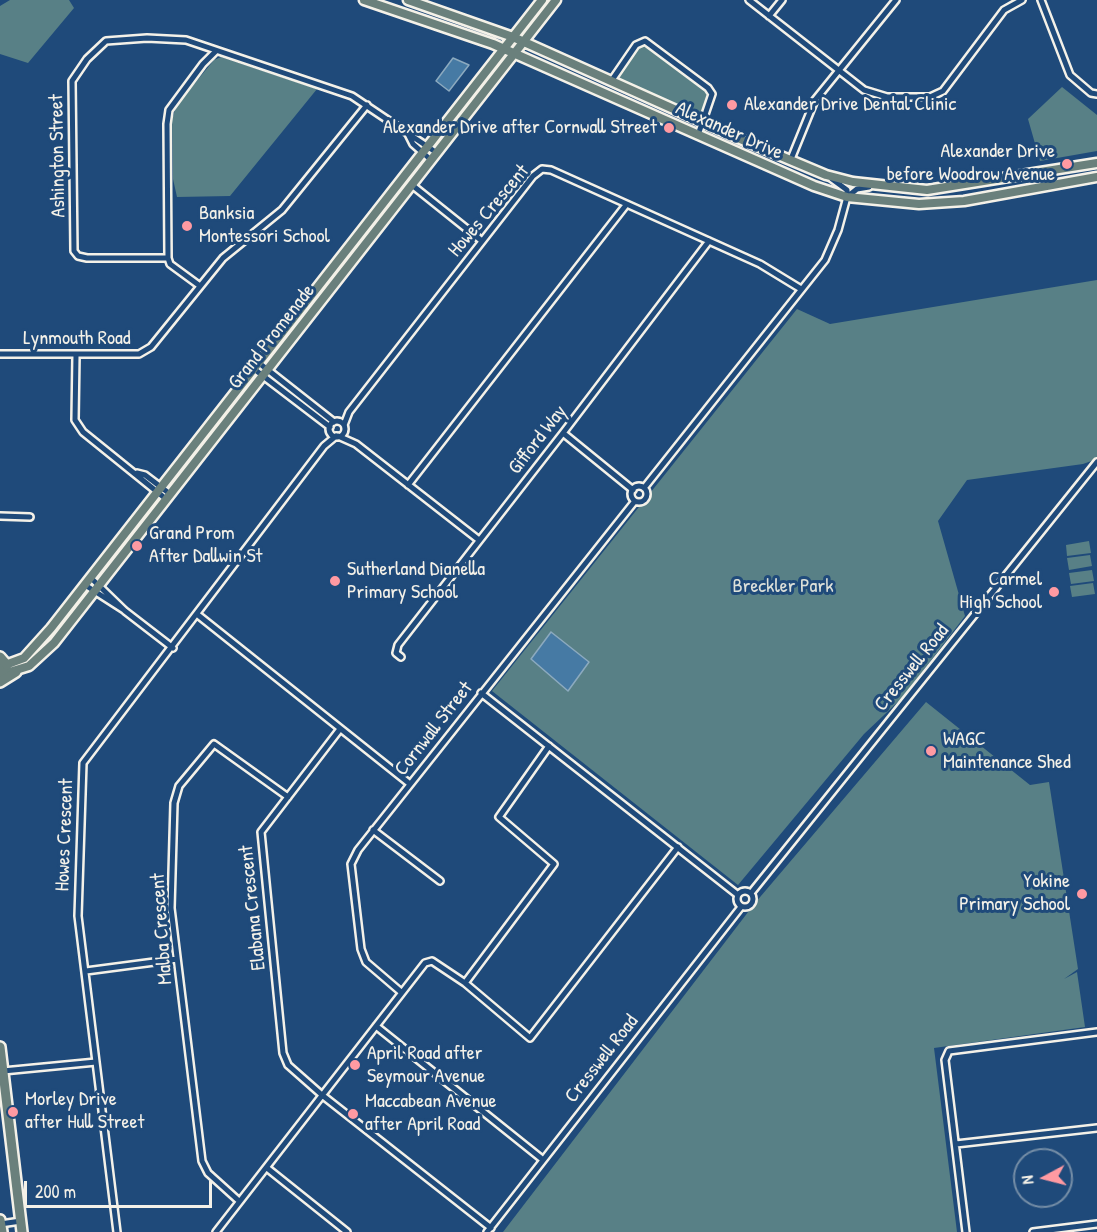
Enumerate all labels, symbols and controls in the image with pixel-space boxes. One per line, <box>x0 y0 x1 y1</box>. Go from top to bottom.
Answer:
place label: Alexander Drive Dental Clinic <box>744 93 956 117</box>
street label: Ashington Street <box>45 94 71 218</box>
street label: Alexander Drive <box>672 97 786 165</box>
marker: Alexander Drive Dental Clinic <box>725 98 739 112</box>
place label: Alexander Drive after Cornwall Street <box>383 116 657 140</box>
marker: Alexander Drive after Cornwall Street <box>662 121 676 135</box>
place label: Alexander Drive before Woodrow Avenue <box>887 140 1055 187</box>
marker: Alexander Drive before Woodrow Avenue <box>1060 157 1074 171</box>
street label: Howes Crescent <box>444 160 534 262</box>
place label: Banksia Montessori School <box>199 202 330 249</box>
marker: Banksia Montessori School <box>180 219 194 233</box>
street label: Grand Promenade <box>224 280 320 394</box>
street label: Lynmouth Road <box>23 327 131 351</box>
street label: Gifford Way <box>503 401 573 479</box>
place label: Grand Prom After Dallwin St <box>149 522 262 569</box>
marker: Grand Prom After Dallwin St <box>130 539 144 553</box>
place label: Sutherland Dianella Primary School <box>347 558 485 605</box>
place label: Carmel High School <box>959 568 1042 615</box>
marker: Sutherland Dianella Primary School <box>328 574 342 588</box>
park label: Breckler Park <box>733 575 833 599</box>
marker: Carmel High School <box>1047 585 1061 599</box>
street label: Cresswell Road <box>870 620 954 716</box>
street label: Cornwall Street <box>390 677 478 781</box>
place label: WAGC Maintenance Shed <box>943 728 1071 775</box>
marker: WAGC Maintenance Shed <box>924 744 938 758</box>
street label: Howes Crescent <box>51 778 79 892</box>
street label: Elabana Crescent <box>235 844 271 972</box>
place label: Yokine Primary School <box>959 870 1070 917</box>
street label: Malba Crescent <box>146 872 178 986</box>
marker: Yokine Primary School <box>1075 887 1089 901</box>
street label: Cresswell Road <box>560 1010 644 1108</box>
place label: April Road after Seymour Avenue <box>367 1042 485 1089</box>
marker: April Road after Seymour Avenue <box>348 1058 362 1072</box>
place label: Morley Drive after Hull Street <box>25 1088 144 1135</box>
place label: Maccabean Avenue after April Road <box>365 1090 496 1137</box>
marker: Morley Drive after Hull Street <box>6 1105 20 1119</box>
marker: Maccabean Avenue after April Road <box>346 1107 360 1121</box>
north arrow <box>1013 1148 1073 1208</box>
scale bar <box>27 1169 214 1207</box>
text: N <box>1016 1174 1039 1186</box>
text: 200 m <box>35 1179 76 1204</box>

